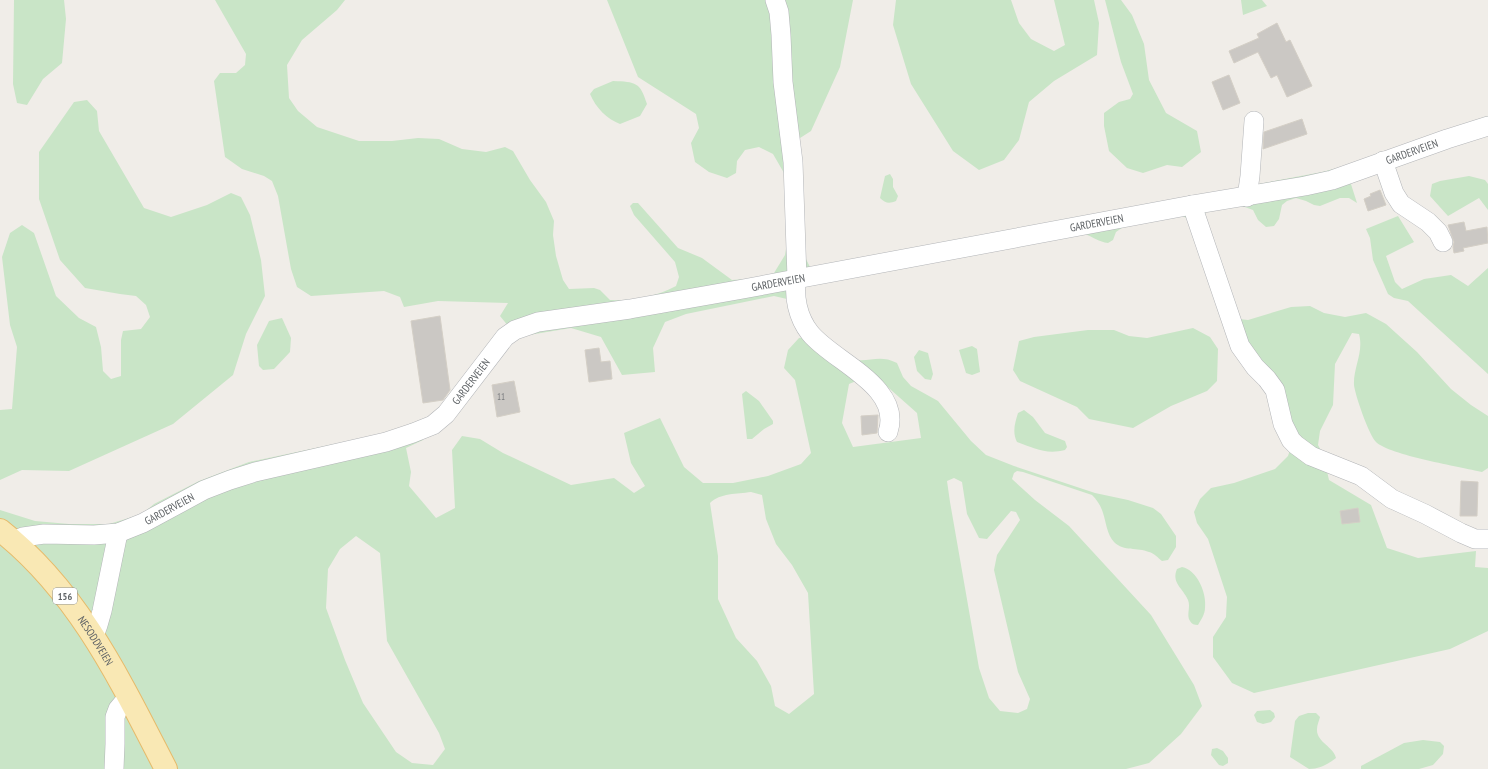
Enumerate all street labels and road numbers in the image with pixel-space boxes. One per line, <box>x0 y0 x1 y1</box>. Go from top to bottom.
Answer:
street label: GARDERVEIEN <box>1384 136 1440 167</box>
street label: GARDERVEIEN <box>1069 211 1125 235</box>
street label: GARDERVEIEN <box>750 271 806 294</box>
street label: GARDERVEIEN <box>449 356 493 407</box>
street label: GARDERVEIEN <box>142 490 197 528</box>
road number: 156 <box>53 588 77 604</box>
street label: NESODDVEIEN <box>75 613 116 668</box>

